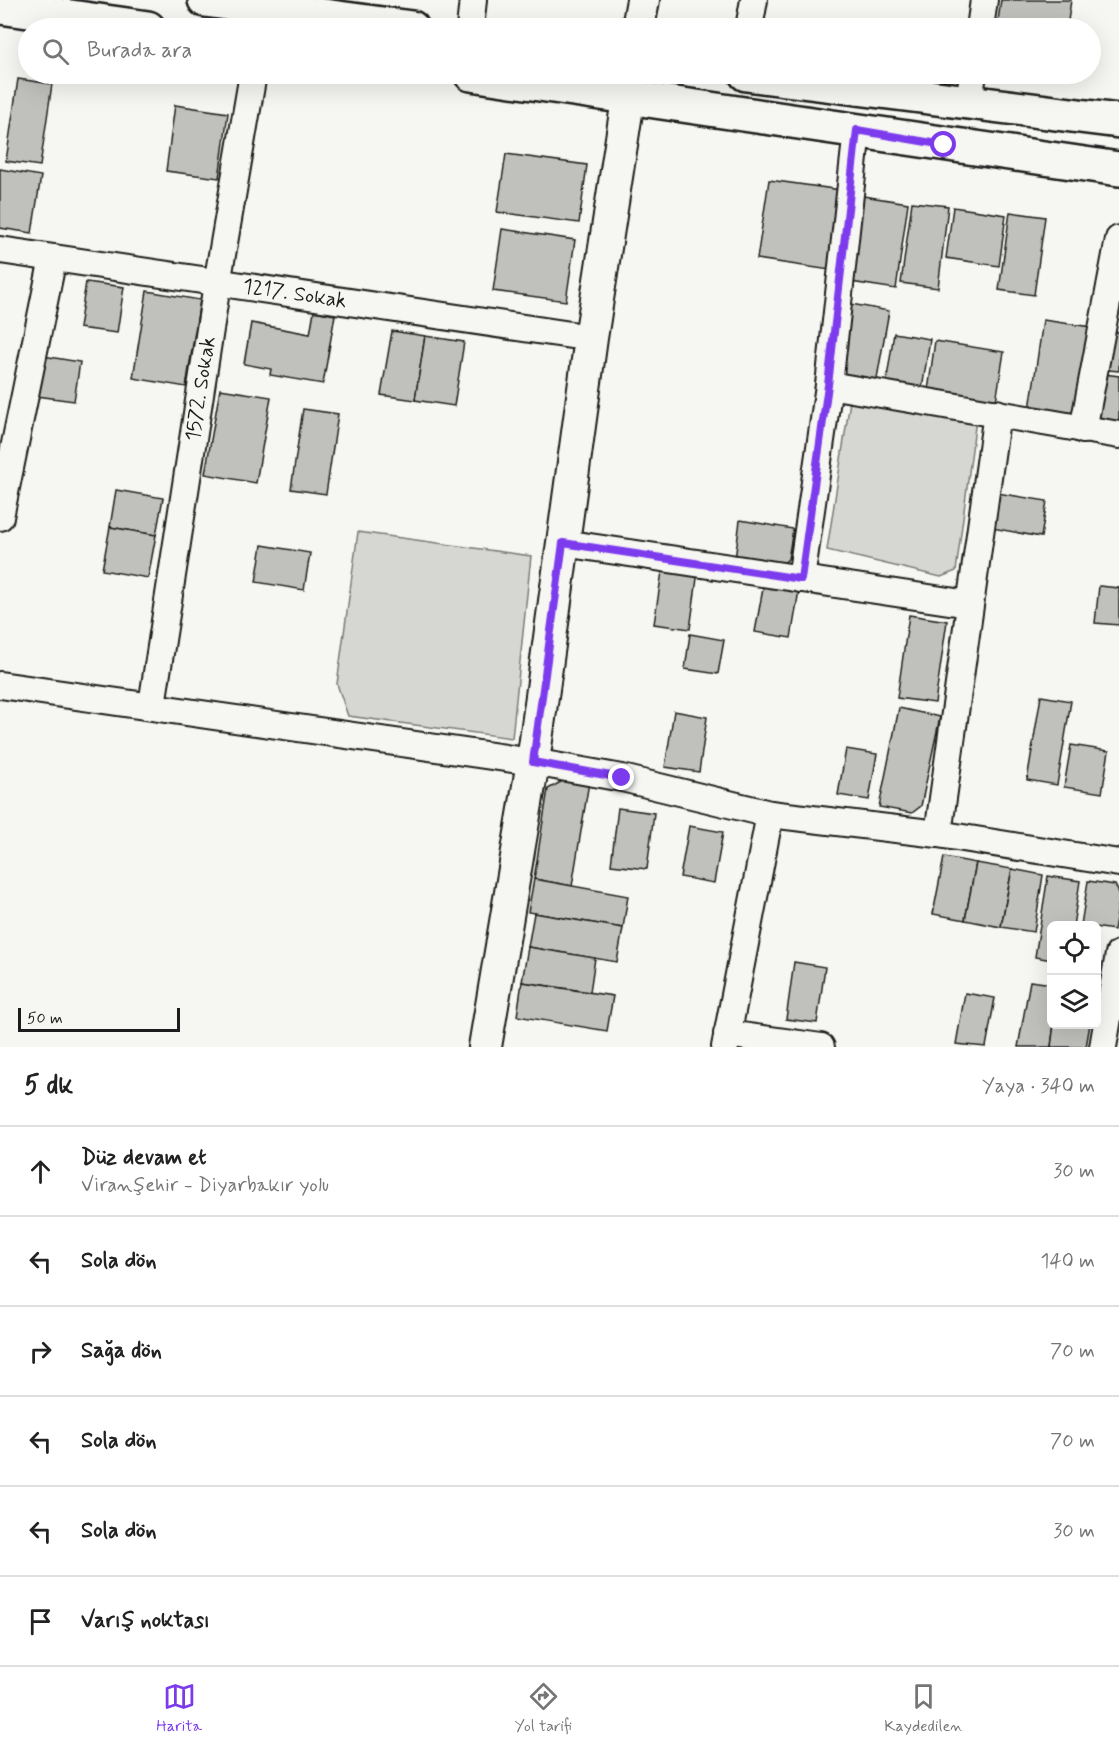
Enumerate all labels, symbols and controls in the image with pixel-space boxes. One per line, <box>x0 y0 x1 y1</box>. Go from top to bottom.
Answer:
search box <box>18 18 1101 84</box>
icon: search <box>39 35 72 68</box>
text: Burada ara <box>87 37 192 65</box>
route start <box>930 131 956 157</box>
street label: 1217. Sokak <box>241 272 349 315</box>
street label: 1572. Sokak <box>179 334 223 443</box>
route end <box>608 764 634 790</box>
map controls <box>1047 921 1101 1029</box>
button: locate <box>1047 921 1101 975</box>
button: layers <box>1047 975 1101 1029</box>
scale bar <box>18 1005 180 1032</box>
text: 50 m <box>27 1008 63 1029</box>
text: 5 dk <box>24 1069 73 1103</box>
text: Yaya · 340 m <box>982 1073 1095 1100</box>
text: Düz devam et <box>81 1144 206 1172</box>
icon: ahead <box>24 1155 57 1188</box>
text: 30 m <box>1053 1158 1095 1185</box>
text: Viranşehir - Diyarbakır yolu <box>81 1172 329 1199</box>
icon: left <box>24 1245 57 1278</box>
text: Sola dön <box>81 1247 157 1275</box>
text: 140 m <box>1041 1248 1095 1275</box>
icon: right <box>24 1335 57 1368</box>
text: Sağa dön <box>81 1337 162 1365</box>
text: 70 m <box>1050 1338 1095 1365</box>
icon: left <box>24 1425 57 1458</box>
text: Sola dön <box>81 1427 157 1455</box>
text: 70 m <box>1050 1428 1095 1455</box>
icon: left <box>24 1515 57 1548</box>
text: Sola dön <box>81 1517 157 1545</box>
text: 30 m <box>1053 1518 1095 1545</box>
icon: arrive <box>24 1605 57 1638</box>
text: Varış noktası <box>81 1607 210 1635</box>
tab: Harita <box>156 1680 202 1737</box>
tab: Yol tarifi <box>514 1680 572 1737</box>
tab: Kaydedilen <box>884 1680 963 1737</box>

